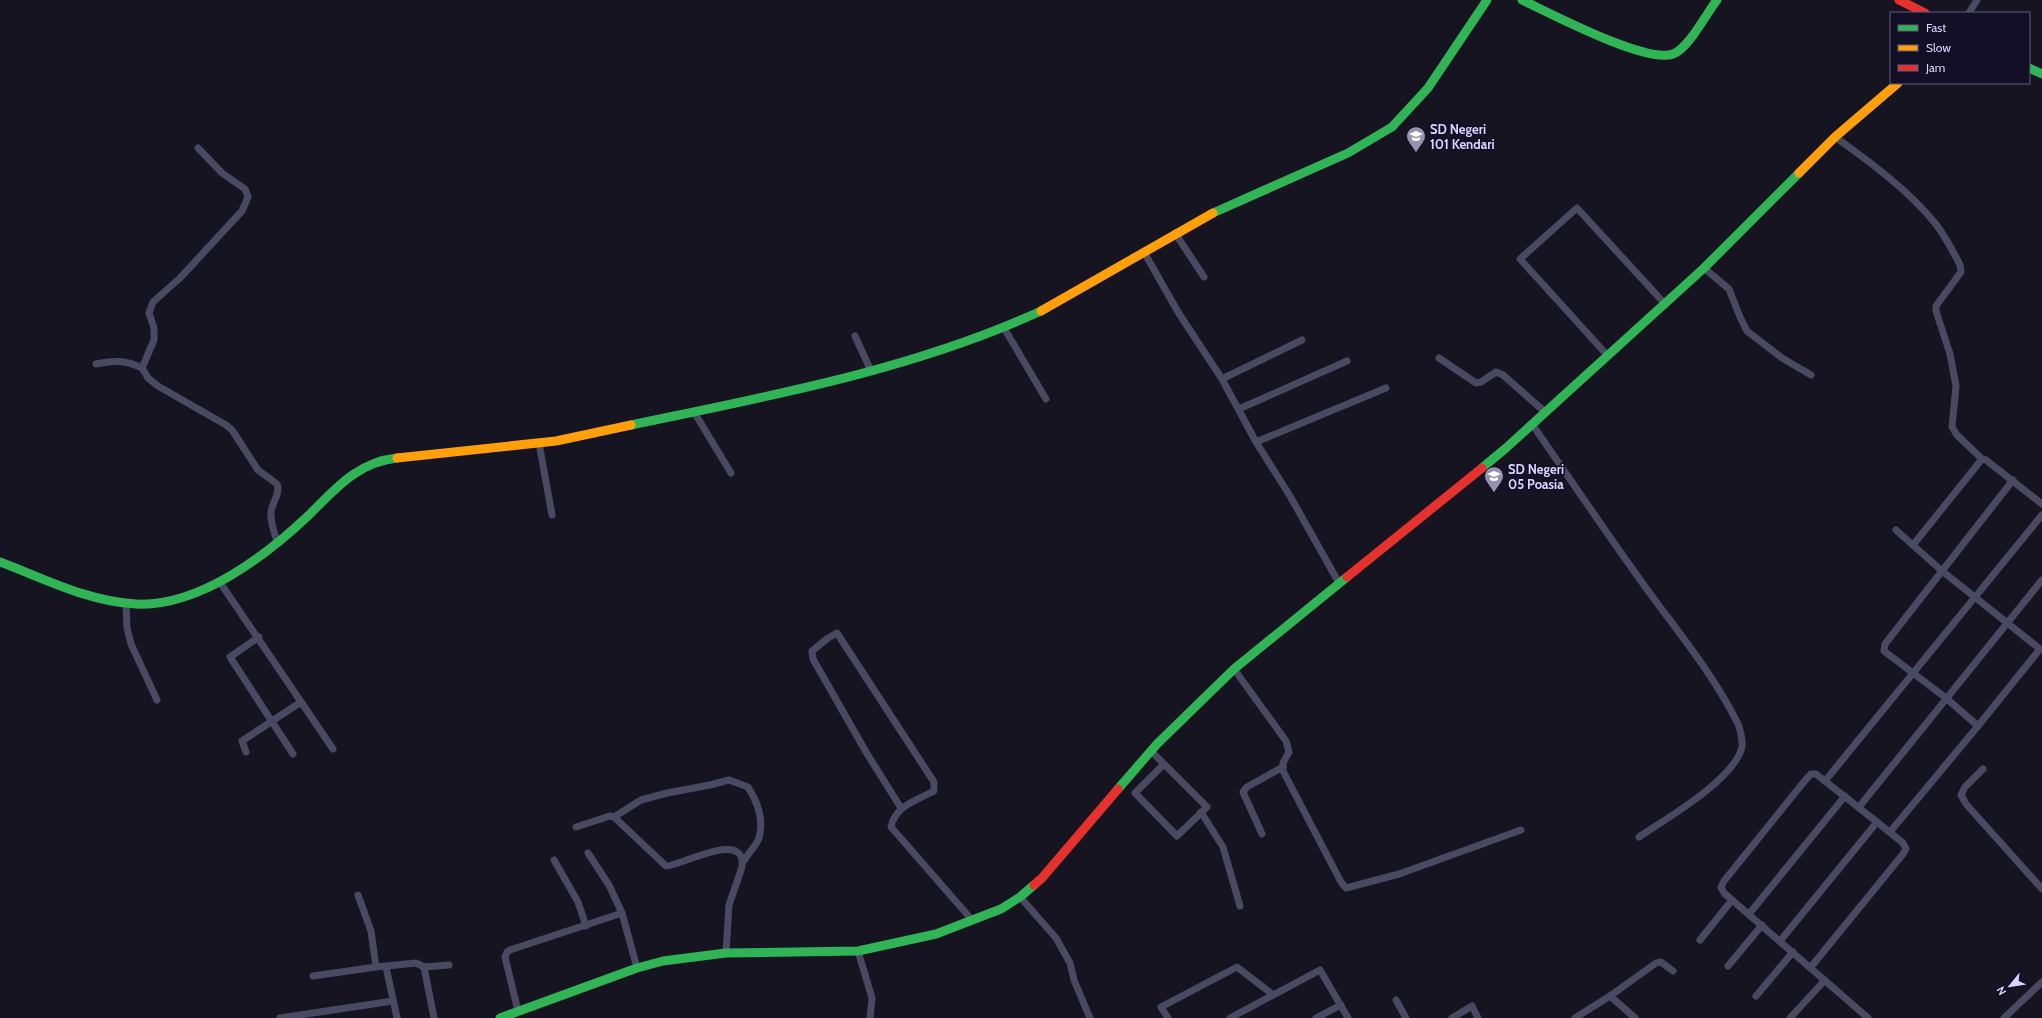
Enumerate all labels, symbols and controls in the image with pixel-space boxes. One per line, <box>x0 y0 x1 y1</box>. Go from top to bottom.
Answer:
legend <box>1890 12 2030 84</box>
text: Fast <box>1926 20 1946 35</box>
text: Slow <box>1926 40 1951 55</box>
text: Jam <box>1925 60 1945 75</box>
place label: SD Negeri 101 Kendari <box>1430 121 1495 152</box>
school or university icon: SD Negeri 101 Kendari <box>1405 125 1427 153</box>
place label: SD Negeri 05 Poasia <box>1508 461 1564 492</box>
school or university icon: SD Negeri 05 Poasia <box>1483 465 1505 493</box>
north arrow <box>1990 966 2030 1006</box>
text: N <box>1993 984 2009 998</box>

